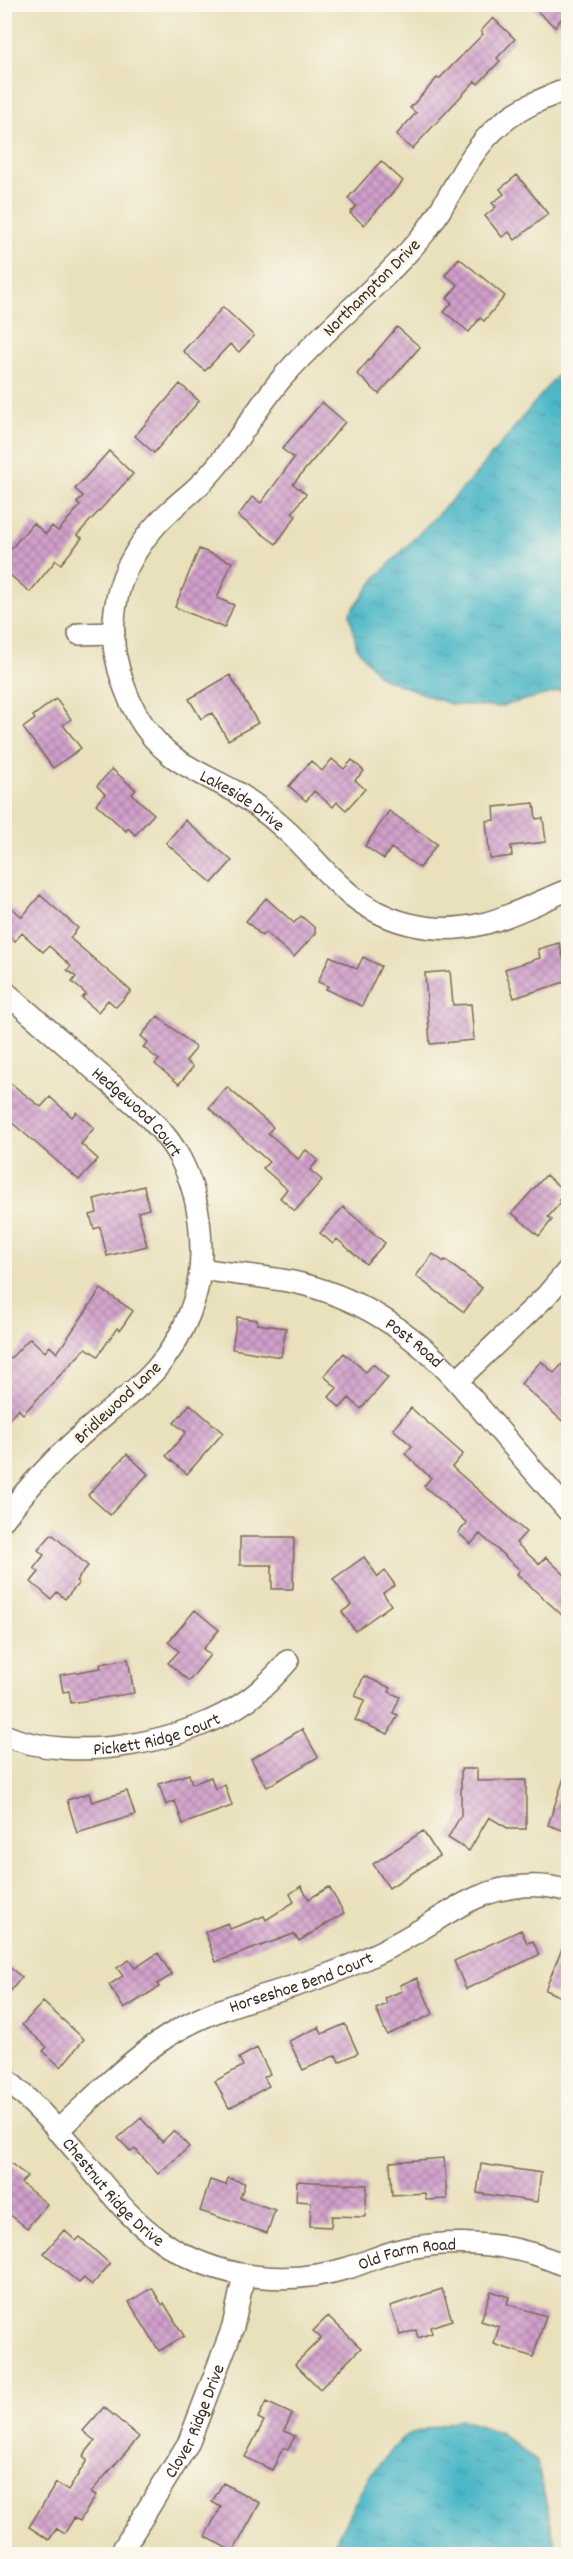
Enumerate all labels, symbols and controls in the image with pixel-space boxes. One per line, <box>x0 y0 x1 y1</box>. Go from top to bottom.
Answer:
street label: Northampton Drive <box>318 234 427 343</box>
street label: Lakeside Drive <box>195 765 289 838</box>
street label: Hedgewood Court <box>85 1062 187 1163</box>
street label: Post Road <box>379 1313 448 1375</box>
street label: Bridlewood Lane <box>69 1357 168 1451</box>
street label: Pickett Ridge Court <box>93 1708 225 1764</box>
street label: Horseshoe Bend Court <box>226 1947 378 2021</box>
street label: Chestnut Ridge Drive <box>55 2133 169 2254</box>
street label: Old Farm Road <box>355 2233 456 2279</box>
street label: Clover Ridge Drive <box>160 2361 233 2484</box>

